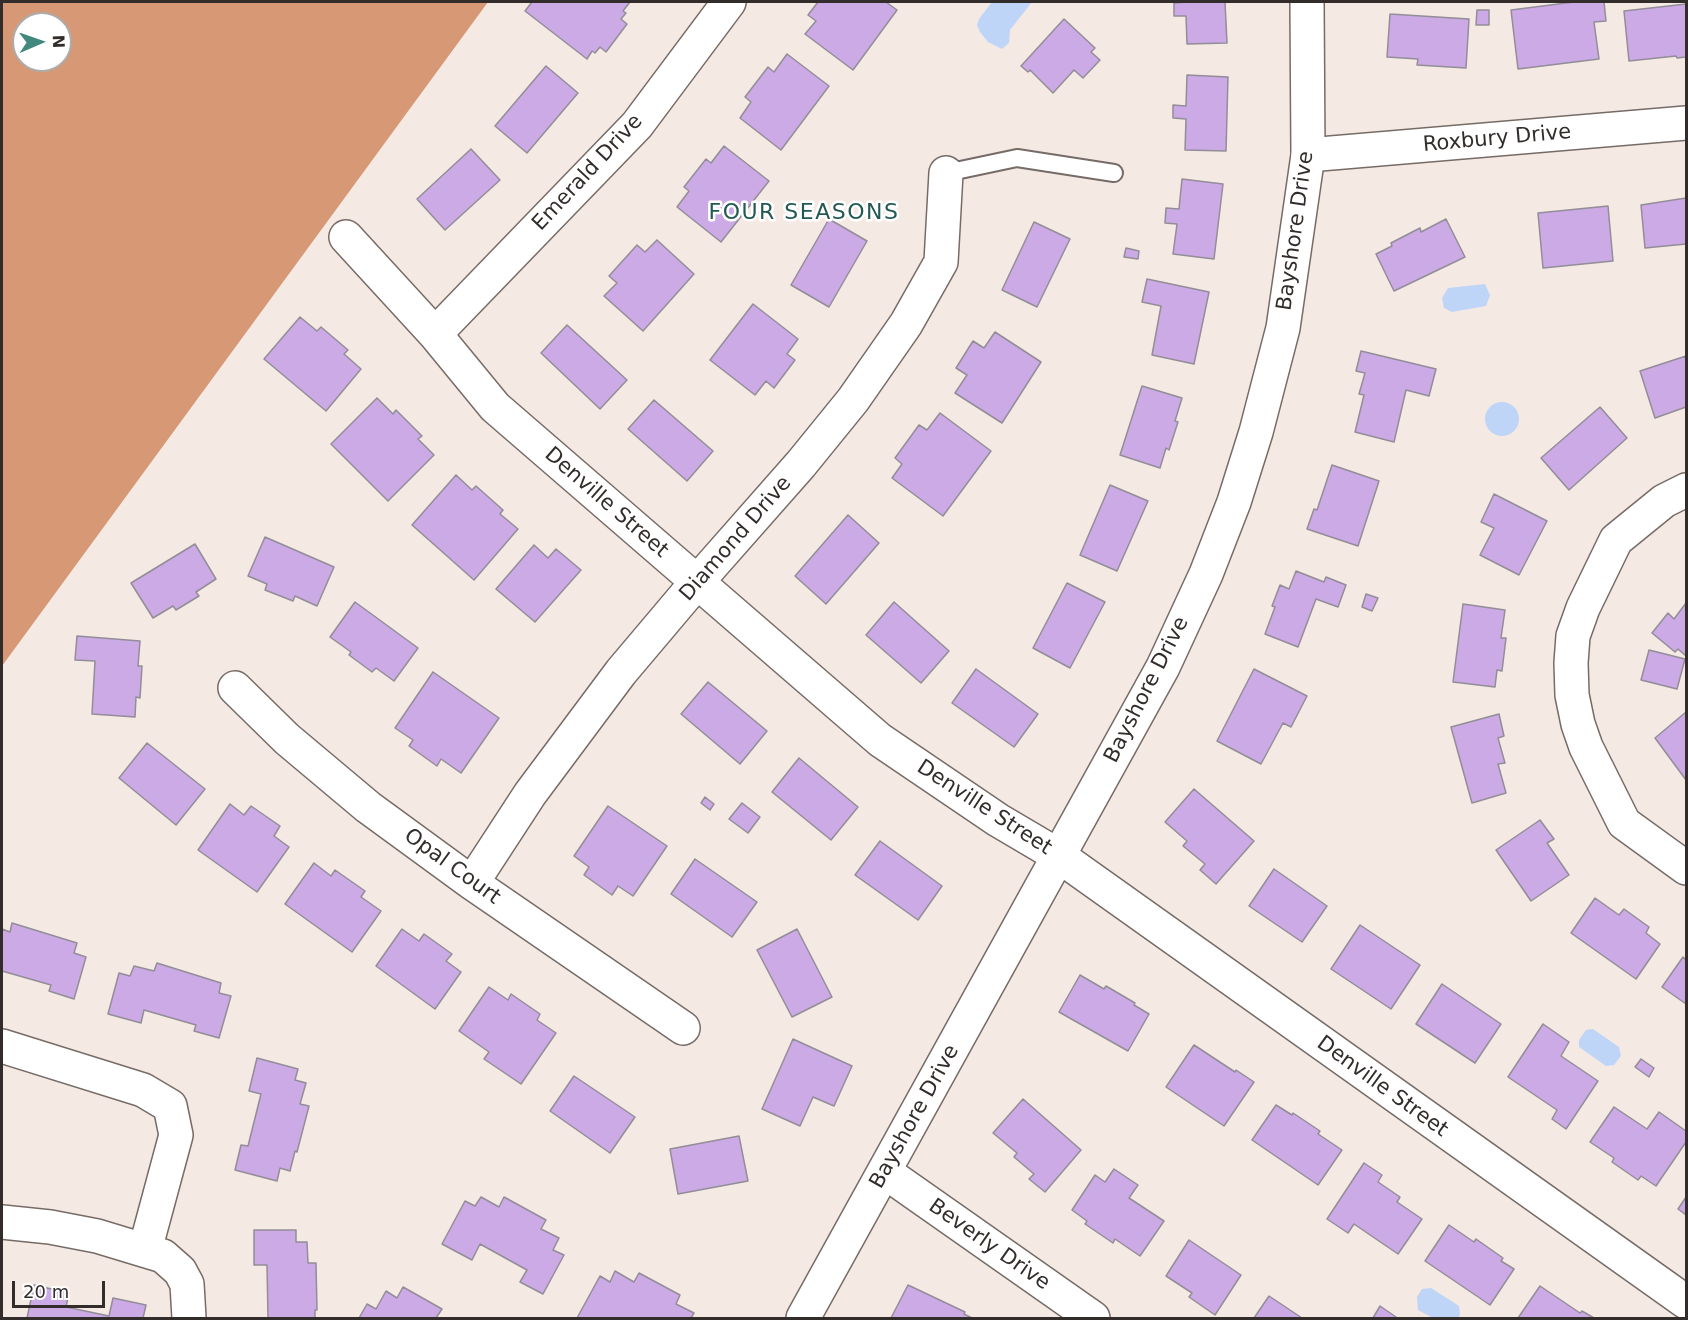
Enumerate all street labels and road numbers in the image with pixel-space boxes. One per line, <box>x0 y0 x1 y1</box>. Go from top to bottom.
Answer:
street label: Emerald Drive <box>528 110 648 236</box>
street label: Roxbury Drive <box>1422 120 1572 158</box>
street label: Bayshore Drive <box>1272 150 1320 312</box>
street label: Denville Street <box>539 442 673 564</box>
street label: Diamond Drive <box>675 471 797 607</box>
street label: Bayshore Drive <box>1099 613 1195 767</box>
street label: Denville Street <box>912 755 1056 861</box>
street label: Opal Court <box>399 824 505 910</box>
street label: Denville Street <box>1312 1031 1452 1143</box>
street label: Bayshore Drive <box>865 1041 965 1193</box>
street label: Beverly Drive <box>924 1194 1054 1296</box>

